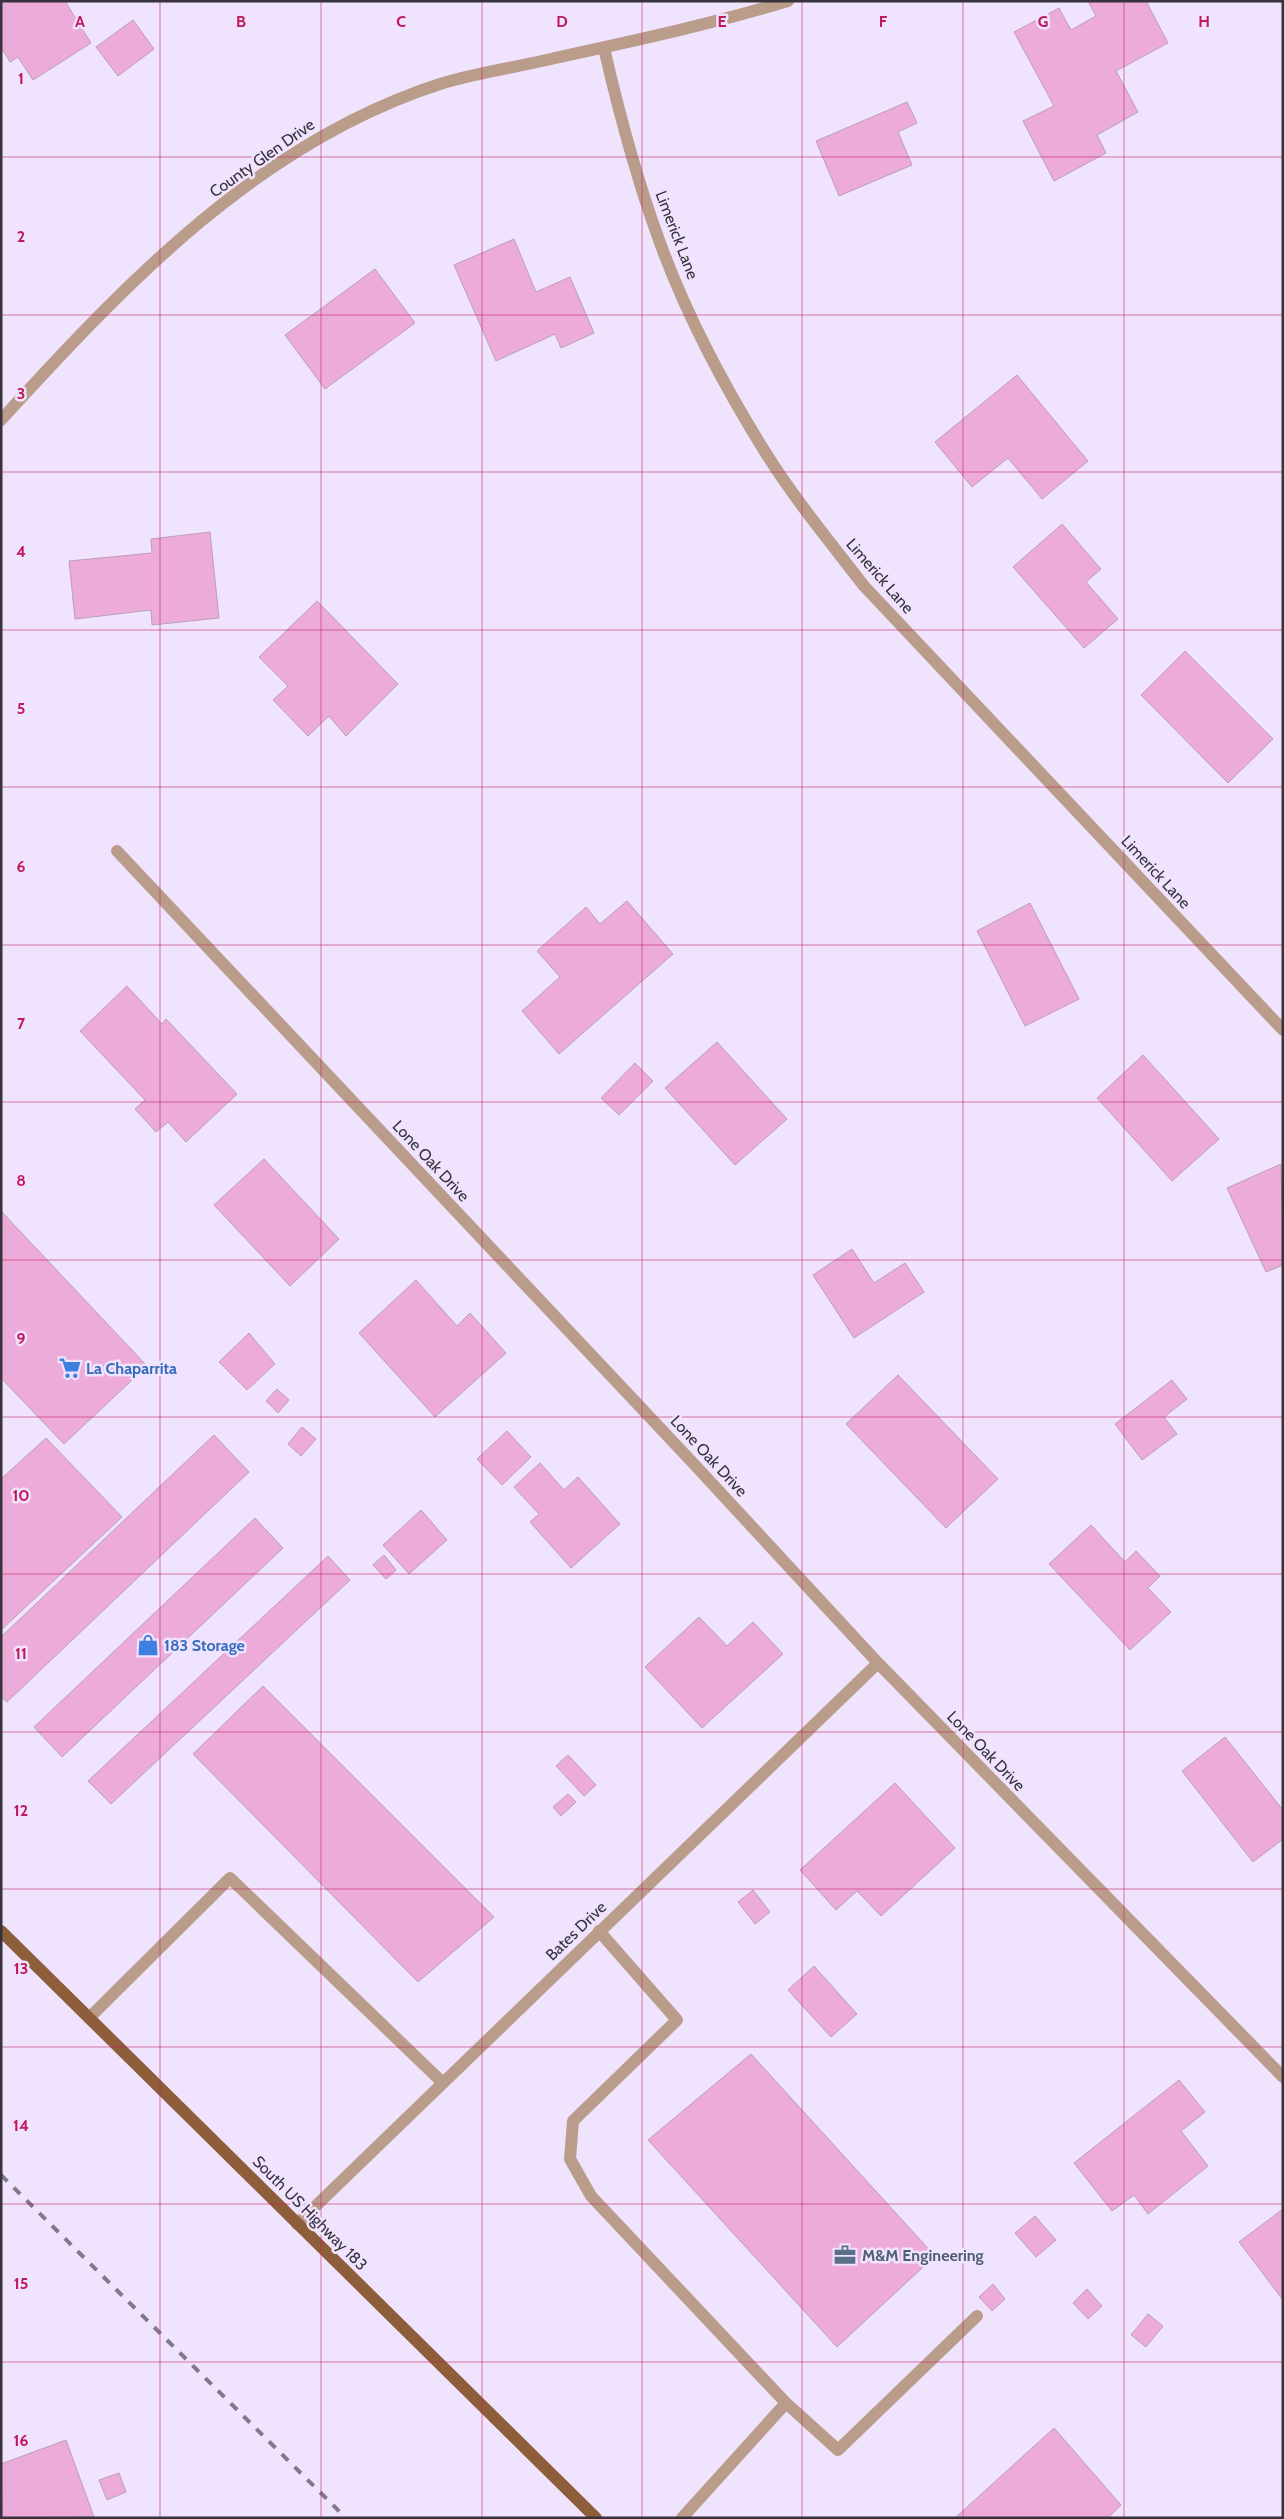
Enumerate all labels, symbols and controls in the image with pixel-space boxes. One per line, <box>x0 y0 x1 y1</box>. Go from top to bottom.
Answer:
text: A <box>75 12 85 31</box>
text: B <box>236 12 246 31</box>
text: C <box>396 12 406 31</box>
text: D <box>556 12 568 31</box>
text: E <box>717 12 727 31</box>
text: F <box>879 12 888 31</box>
text: G <box>1038 12 1048 31</box>
text: H <box>1198 12 1210 31</box>
text: 1 <box>18 69 24 88</box>
street label: County Glen Drive <box>206 115 318 201</box>
street label: Limerick Lane <box>651 188 703 282</box>
text: 2 <box>17 227 25 246</box>
text: 3 <box>17 384 25 403</box>
street label: Limerick Lane <box>842 535 918 617</box>
text: 4 <box>16 542 26 561</box>
text: 5 <box>17 699 25 718</box>
street label: Limerick Lane <box>1117 832 1195 912</box>
text: 6 <box>17 857 26 876</box>
text: 7 <box>17 1014 26 1033</box>
street label: Lone Oak Drive <box>389 1117 473 1205</box>
text: 8 <box>16 1171 26 1190</box>
text: 9 <box>17 1329 26 1348</box>
supermarket icon: La Chaparrita <box>57 1355 83 1381</box>
place label: La Chaparrita <box>86 1359 177 1378</box>
street label: Lone Oak Drive <box>667 1412 751 1500</box>
text: 10 <box>12 1486 30 1505</box>
shop icon: 183 Storage <box>135 1632 161 1658</box>
place label: 183 Storage <box>164 1636 245 1655</box>
text: 11 <box>15 1644 27 1663</box>
street label: Lone Oak Drive <box>943 1707 1029 1795</box>
text: 12 <box>14 1801 28 1820</box>
street label: Bates Drive <box>542 1898 610 1964</box>
text: 13 <box>14 1959 28 1978</box>
text: 14 <box>13 2116 29 2135</box>
street label: South US Highway 183 <box>249 2152 371 2274</box>
office icon: M&M Engineering <box>832 2242 858 2268</box>
place label: M&M Engineering <box>862 2246 984 2265</box>
text: 15 <box>14 2274 28 2293</box>
text: 16 <box>14 2431 28 2450</box>

